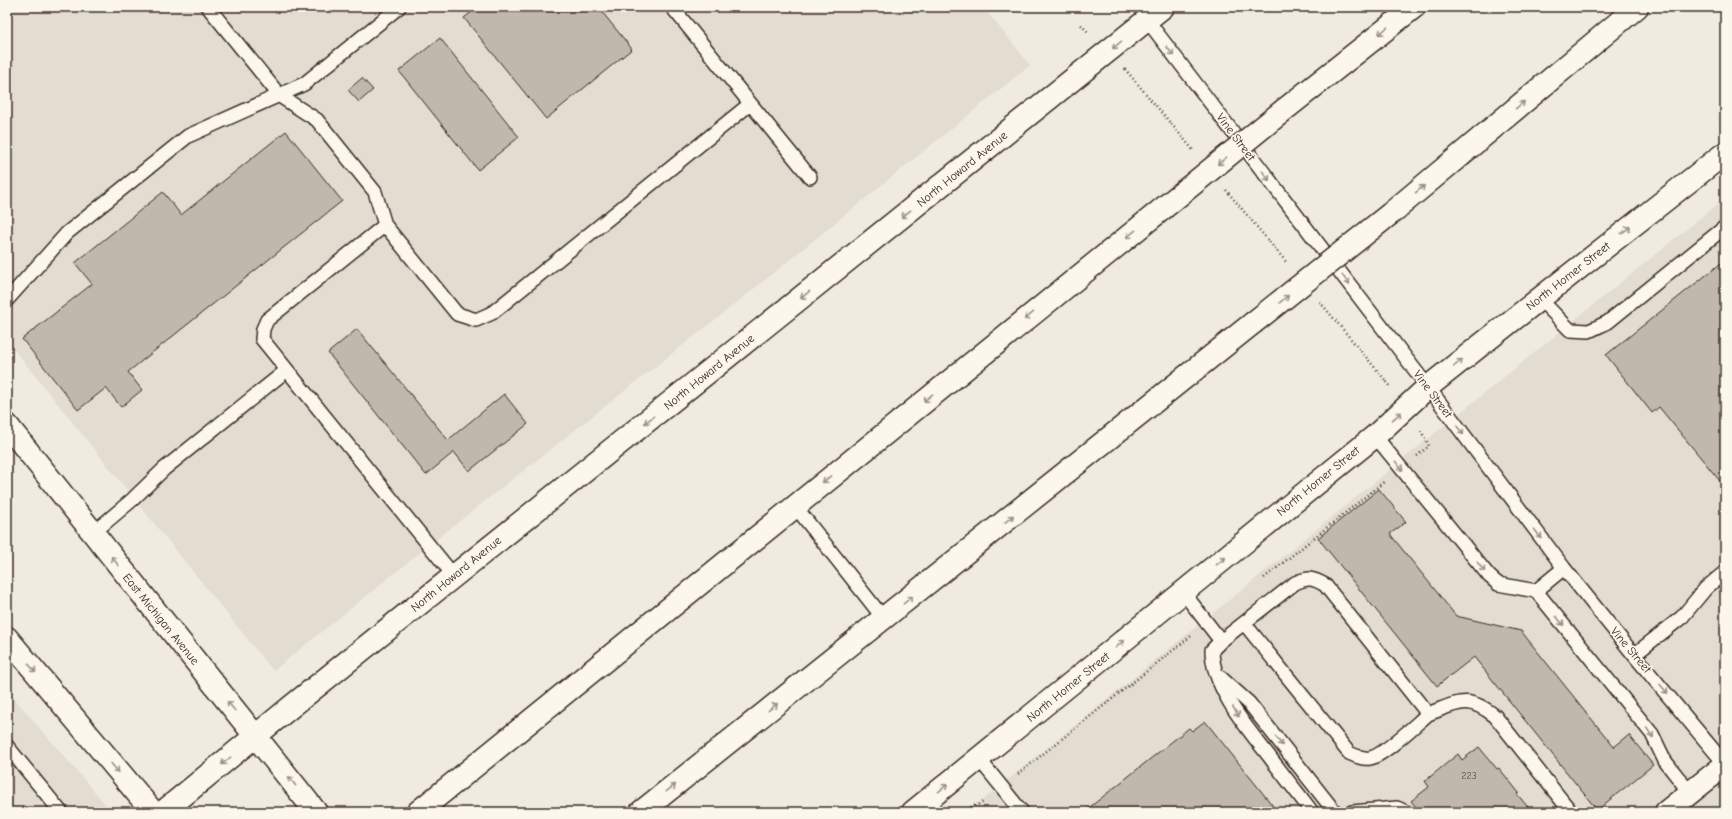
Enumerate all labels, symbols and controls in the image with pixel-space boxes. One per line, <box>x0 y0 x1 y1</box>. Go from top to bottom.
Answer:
one-way arrow <box>1378 27 1388 36</box>
one-way arrow <box>1111 41 1122 50</box>
one-way arrow <box>1166 46 1175 57</box>
one-way arrow <box>1514 101 1525 110</box>
street label: Vine Street <box>1214 110 1259 164</box>
street label: North Howard Avenue <box>914 128 1010 210</box>
one-way arrow <box>1216 156 1227 165</box>
one-way arrow <box>1262 171 1271 182</box>
one-way arrow <box>1415 184 1425 193</box>
one-way arrow <box>901 210 912 219</box>
one-way arrow <box>1621 226 1632 234</box>
one-way arrow <box>1125 230 1136 239</box>
street label: North Homer Street <box>1523 239 1613 313</box>
one-way arrow <box>1341 274 1350 285</box>
one-way arrow <box>799 291 810 300</box>
one-way arrow <box>1278 294 1289 303</box>
one-way arrow <box>1024 312 1035 320</box>
street label: North Howard Avenue <box>661 331 757 413</box>
one-way arrow <box>1453 358 1464 367</box>
street label: Vine Street <box>1411 367 1456 421</box>
one-way arrow <box>923 393 934 402</box>
one-way arrow <box>1391 412 1402 421</box>
one-way arrow <box>643 416 654 425</box>
one-way arrow <box>1456 424 1464 435</box>
street label: North Homer Street <box>1274 443 1363 519</box>
one-way arrow <box>1395 460 1404 471</box>
one-way arrow <box>822 475 833 484</box>
one-way arrow <box>1004 514 1015 523</box>
one-way arrow <box>1534 528 1542 539</box>
street label: North Howard Avenue <box>408 533 504 615</box>
one-way arrow <box>110 555 119 566</box>
one-way arrow <box>1215 557 1226 565</box>
one-way arrow <box>1477 561 1485 572</box>
street label: East Michigan Avenue <box>120 571 202 667</box>
one-way arrow <box>902 596 913 604</box>
one-way arrow <box>1556 615 1565 626</box>
street label: Vine Street <box>1608 624 1655 676</box>
one-way arrow <box>1115 639 1126 648</box>
street label: North Homer Street <box>1024 649 1113 725</box>
one-way arrow <box>27 663 36 673</box>
one-way arrow <box>1659 684 1668 695</box>
one-way arrow <box>226 701 235 712</box>
one-way arrow <box>768 703 779 711</box>
one-way arrow <box>1232 706 1240 717</box>
one-way arrow <box>1647 727 1655 739</box>
one-way arrow <box>1275 735 1283 746</box>
one-way arrow <box>220 756 231 765</box>
one-way arrow <box>110 763 119 773</box>
house number: 223 <box>1461 770 1477 782</box>
one-way arrow <box>287 776 296 787</box>
one-way arrow <box>666 783 677 792</box>
one-way arrow <box>938 783 949 792</box>

